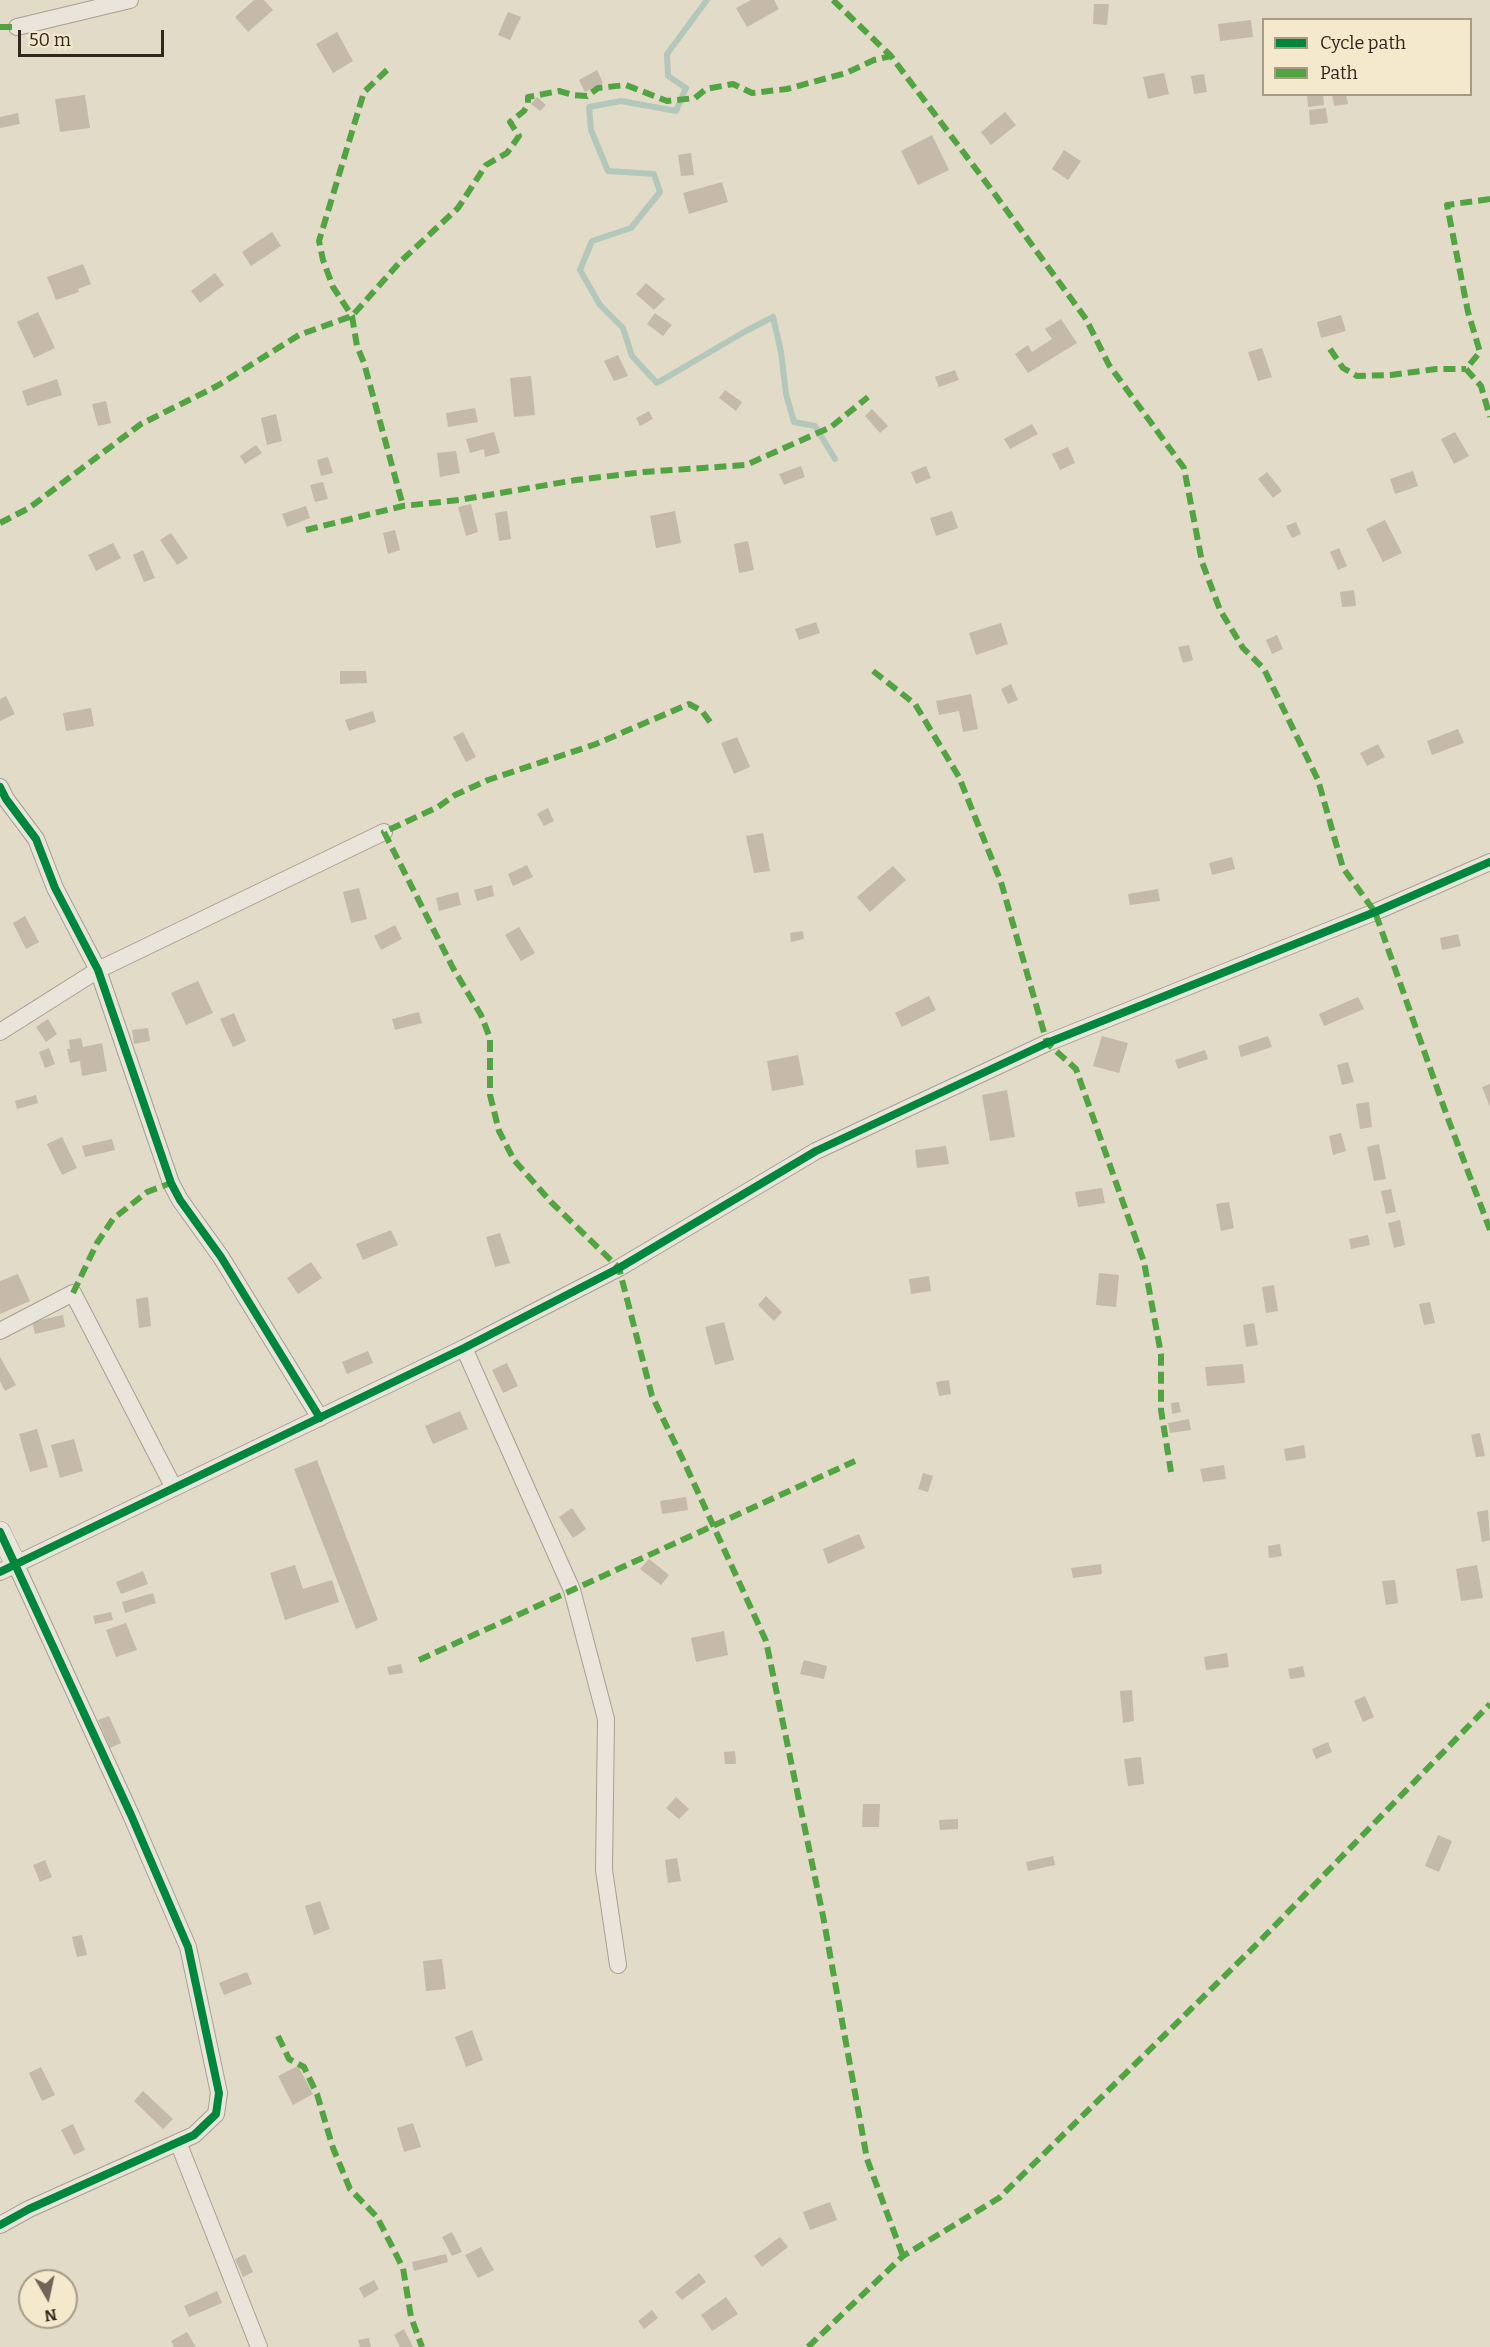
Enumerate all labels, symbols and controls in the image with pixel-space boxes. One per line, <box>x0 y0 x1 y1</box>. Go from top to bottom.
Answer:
scale bar <box>21 18 166 56</box>
legend <box>1262 18 1472 96</box>
text: 50 m <box>29 29 71 51</box>
text: Cycle path <box>1320 32 1406 54</box>
text: Path <box>1320 62 1358 84</box>
north arrow <box>18 2269 78 2329</box>
text: N <box>43 2305 58 2326</box>

